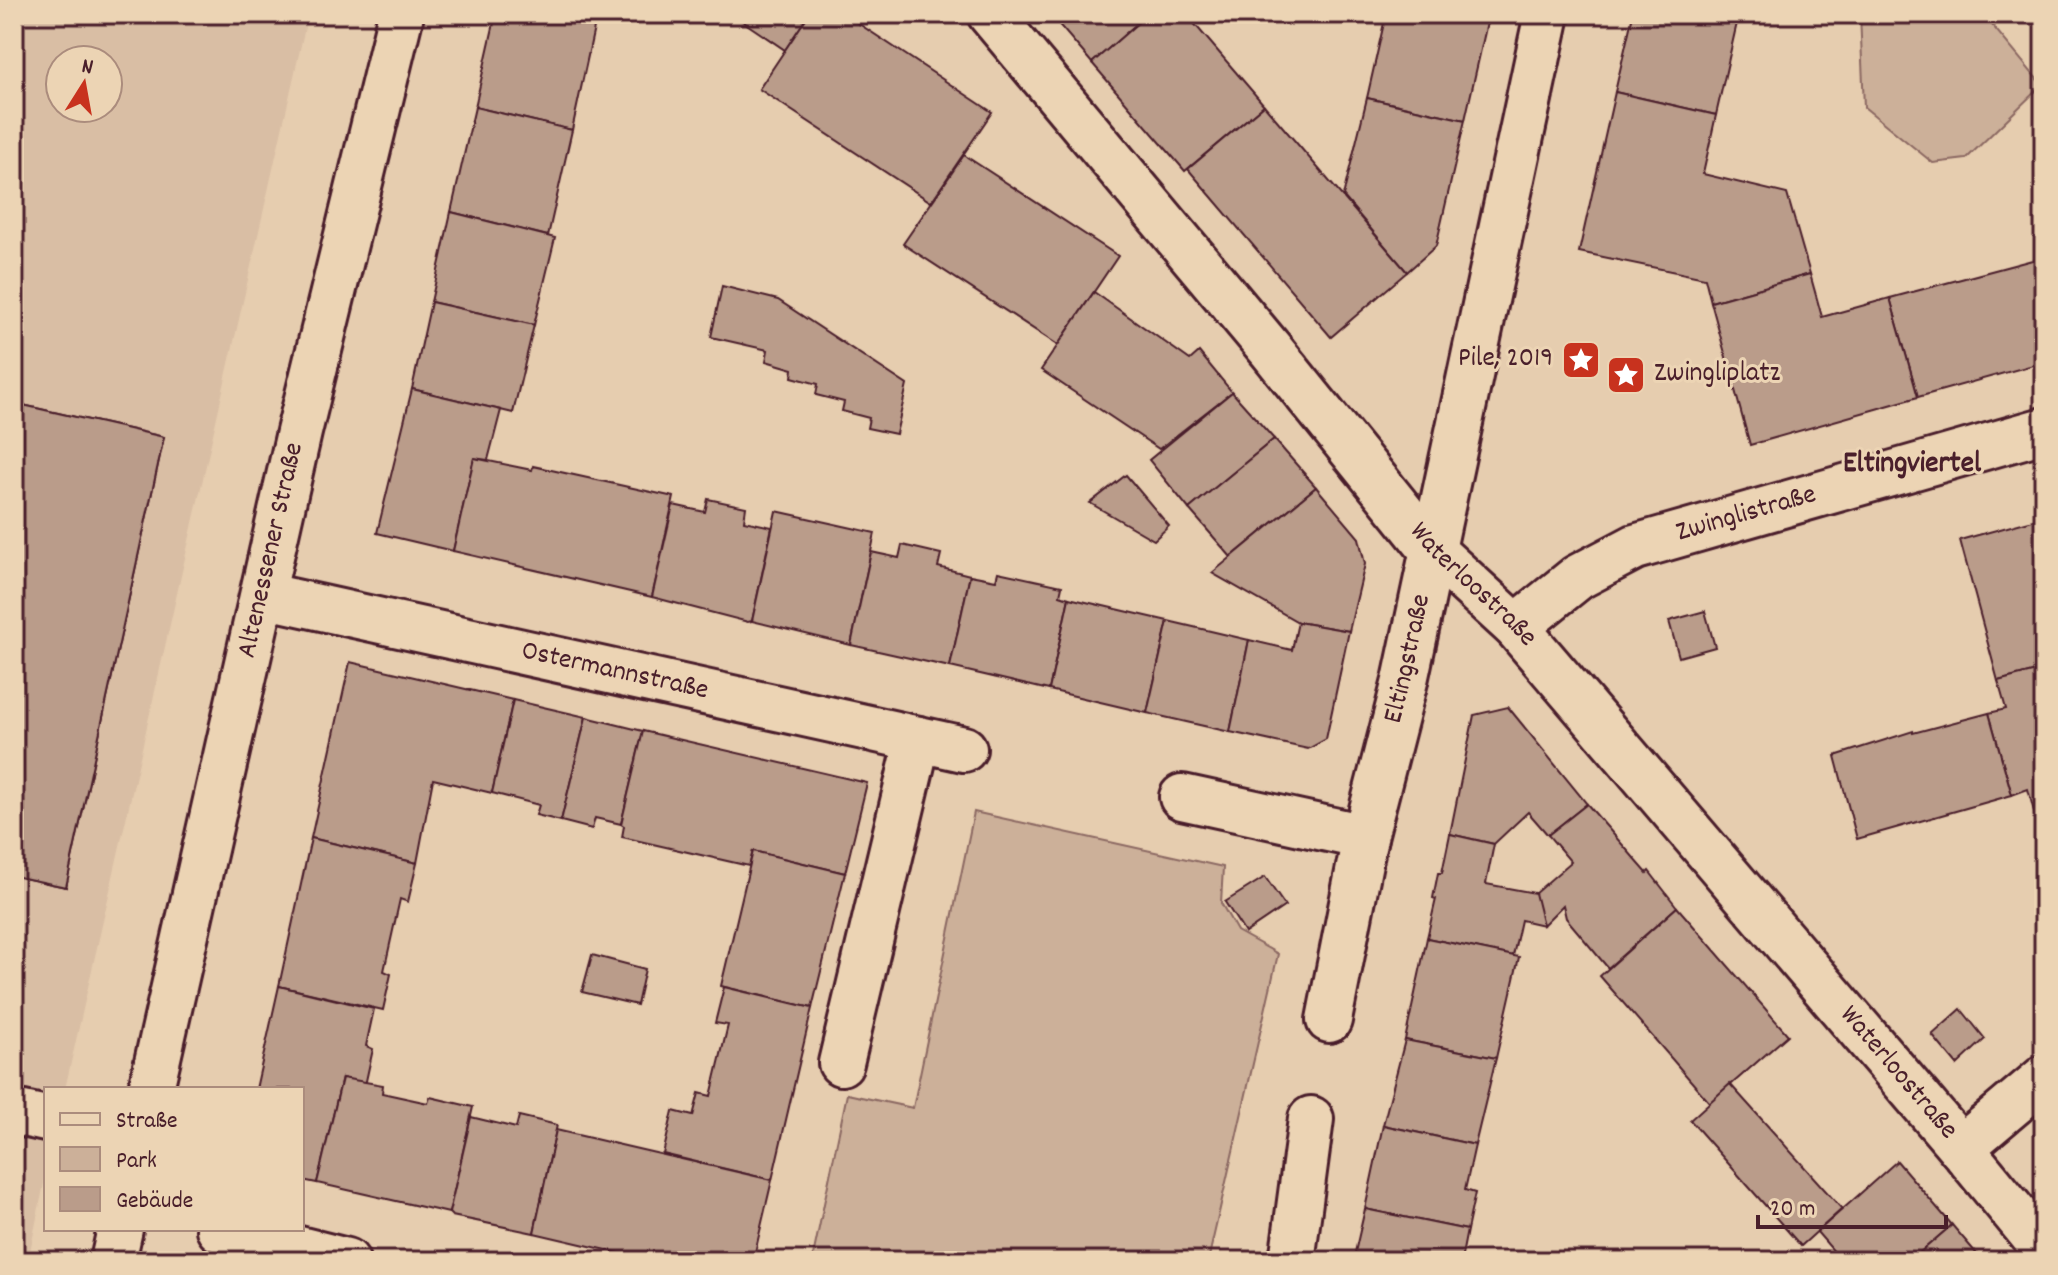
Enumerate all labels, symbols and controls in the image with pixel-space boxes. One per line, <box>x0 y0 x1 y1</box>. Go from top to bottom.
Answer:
north arrow <box>44 44 124 124</box>
text: N <box>79 52 96 84</box>
place icon: Pile, 2019 <box>1560 339 1602 381</box>
place label: Pile, 2019 <box>1458 340 1553 380</box>
place icon: Zwingliplatz <box>1605 354 1647 396</box>
place label: Zwingliplatz <box>1654 355 1781 395</box>
street label: Altenessener Straße <box>229 439 316 662</box>
district label: Eltingviertel <box>1843 444 1982 487</box>
street label: Zwinglistraße <box>1672 476 1821 554</box>
street label: Waterloostraße <box>1398 514 1545 657</box>
street label: Eltingstraße <box>1375 591 1443 728</box>
street label: Ostermannstraße <box>517 632 712 712</box>
street label: Waterloostraße <box>1829 998 1966 1149</box>
legend <box>44 1087 304 1231</box>
text: Straße <box>116 1105 178 1139</box>
text: Park <box>116 1145 157 1179</box>
scale bar <box>1758 1179 1946 1229</box>
text: Gebäude <box>116 1185 193 1219</box>
text: 20 m <box>1770 1193 1816 1227</box>

